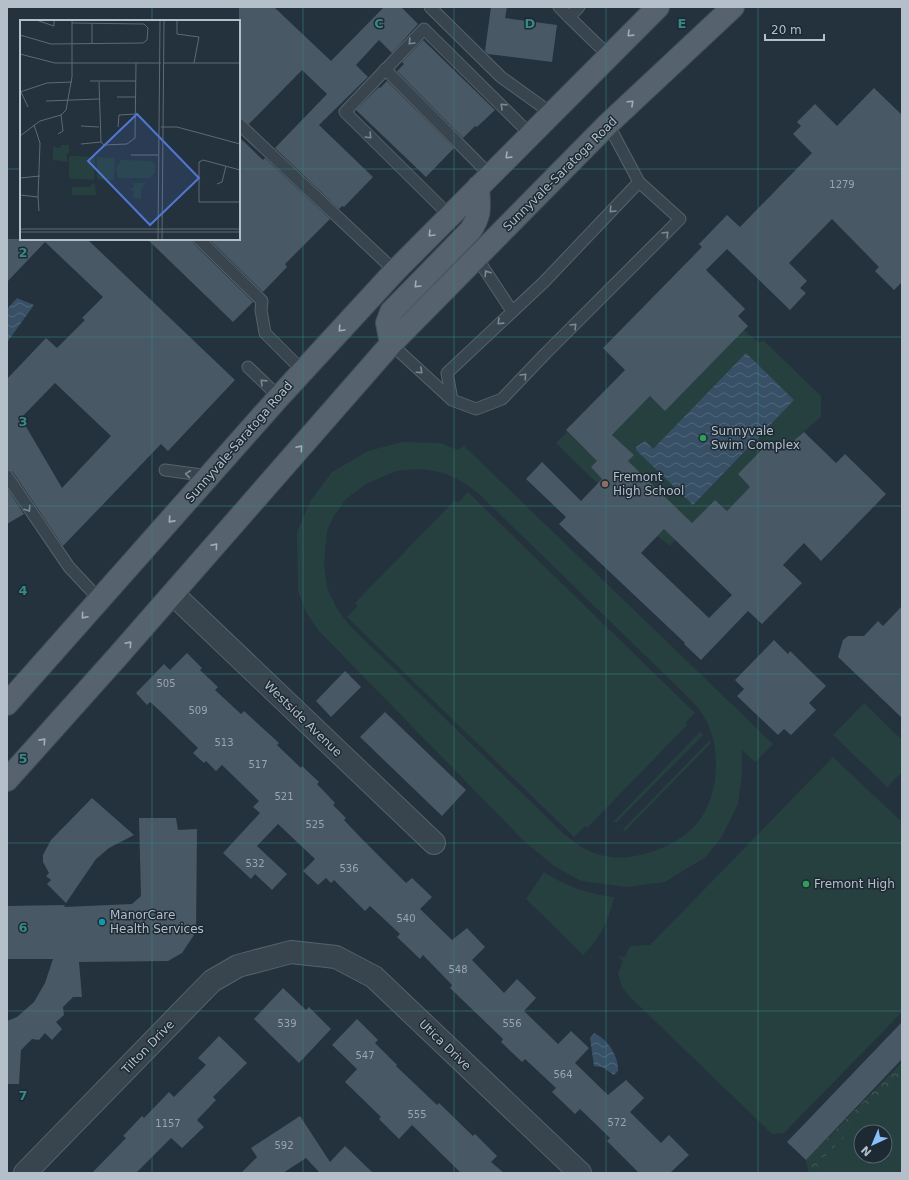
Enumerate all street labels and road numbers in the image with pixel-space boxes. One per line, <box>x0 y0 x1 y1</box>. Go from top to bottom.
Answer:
street label: Sunnyvale-Saratoga Road <box>500 114 620 234</box>
street label: Sunnyvale-Saratoga Road <box>183 379 295 505</box>
street label: Westside Avenue <box>261 678 345 760</box>
street label: Tilton Drive <box>118 1017 177 1077</box>
street label: Utica Drive <box>416 1017 474 1073</box>

